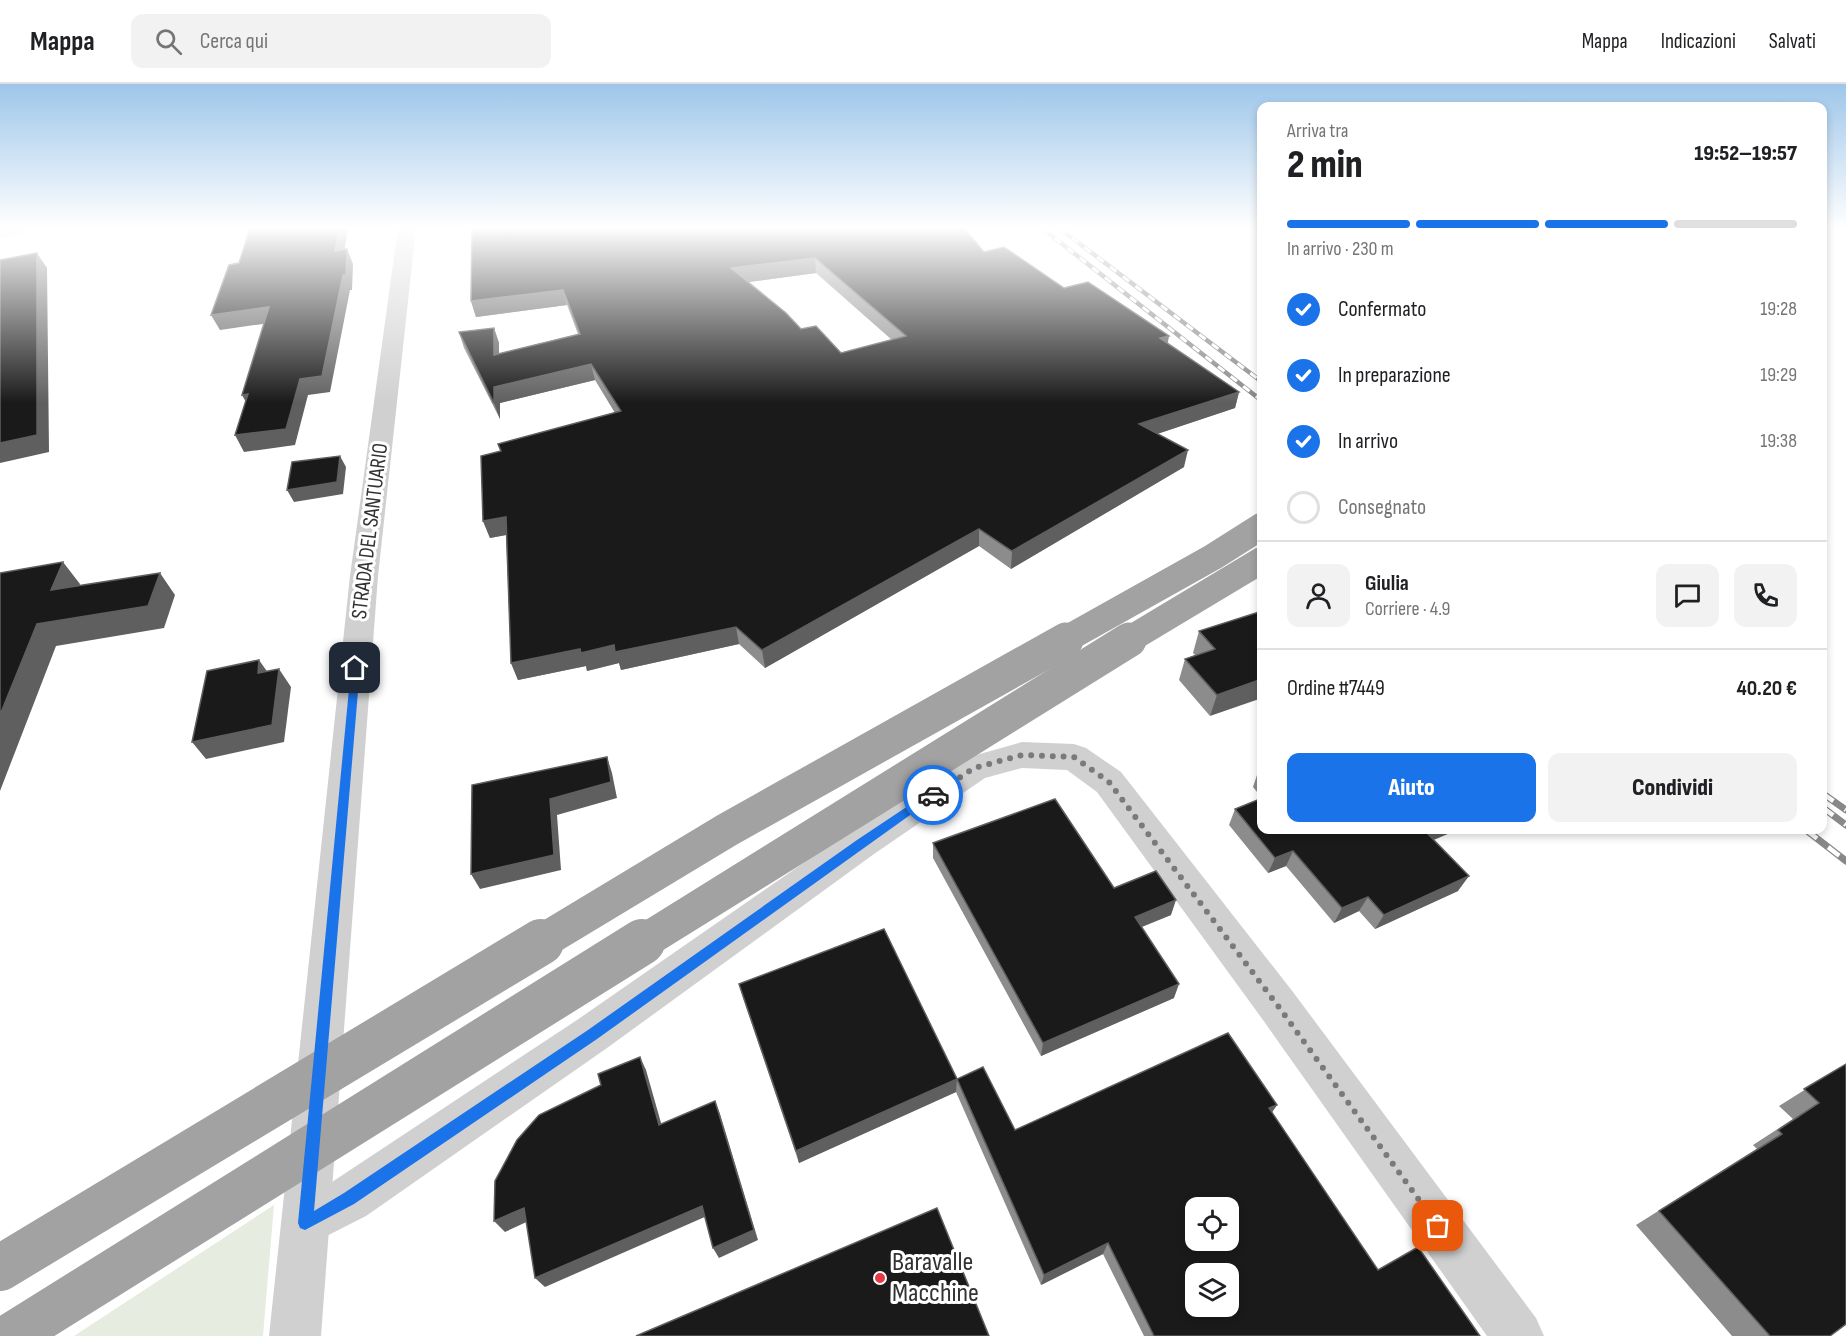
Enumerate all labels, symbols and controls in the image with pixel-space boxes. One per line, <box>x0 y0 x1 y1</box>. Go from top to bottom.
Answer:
search box <box>131 14 551 68</box>
text: Mappa <box>30 25 95 58</box>
icon: search <box>152 25 185 58</box>
text: Cerca qui <box>200 28 268 55</box>
text: Mappa <box>1582 29 1628 54</box>
text: Indicazioni <box>1661 29 1736 54</box>
text: Salvati <box>1769 29 1816 54</box>
text: Arriva tra <box>1287 119 1349 143</box>
text: 19:52–19:57 <box>1694 140 1797 167</box>
text: 2 min <box>1287 142 1363 189</box>
text: In arrivo · 230 m <box>1287 237 1394 261</box>
icon: check <box>1287 293 1320 326</box>
text: Confermato <box>1338 296 1426 323</box>
text: 19:28 <box>1760 297 1797 321</box>
icon: check <box>1287 359 1320 392</box>
text: In preparazione <box>1338 362 1451 389</box>
text: 19:29 <box>1760 363 1797 387</box>
icon: check <box>1287 425 1320 458</box>
text: In arrivo <box>1338 428 1398 455</box>
text: 19:38 <box>1760 429 1797 453</box>
street label: STRADA DEL SANTUARIO <box>346 441 394 621</box>
text: Consegnato <box>1338 494 1426 521</box>
button: person <box>1287 564 1350 627</box>
button: chat <box>1656 564 1719 627</box>
button: phone <box>1734 564 1797 627</box>
text: Giulia <box>1365 570 1409 597</box>
text: Corriere · 4.9 <box>1365 597 1450 621</box>
pin <box>329 642 380 693</box>
icon: home <box>338 651 371 684</box>
text: Ordine #7449 <box>1287 675 1385 702</box>
text: 40.20 € <box>1737 675 1797 702</box>
button: Aiuto <box>1287 753 1536 822</box>
button: Condividi <box>1548 753 1797 822</box>
courier <box>903 765 963 825</box>
icon: car <box>917 779 950 812</box>
map controls <box>1185 1197 1239 1317</box>
button: locate <box>1185 1197 1239 1251</box>
pin <box>1412 1200 1463 1251</box>
icon: bag <box>1421 1209 1454 1242</box>
place label: Baravalle Macchine <box>892 1246 979 1309</box>
button: layers <box>1185 1263 1239 1317</box>
marker: Baravalle Macchine <box>873 1271 887 1285</box>

